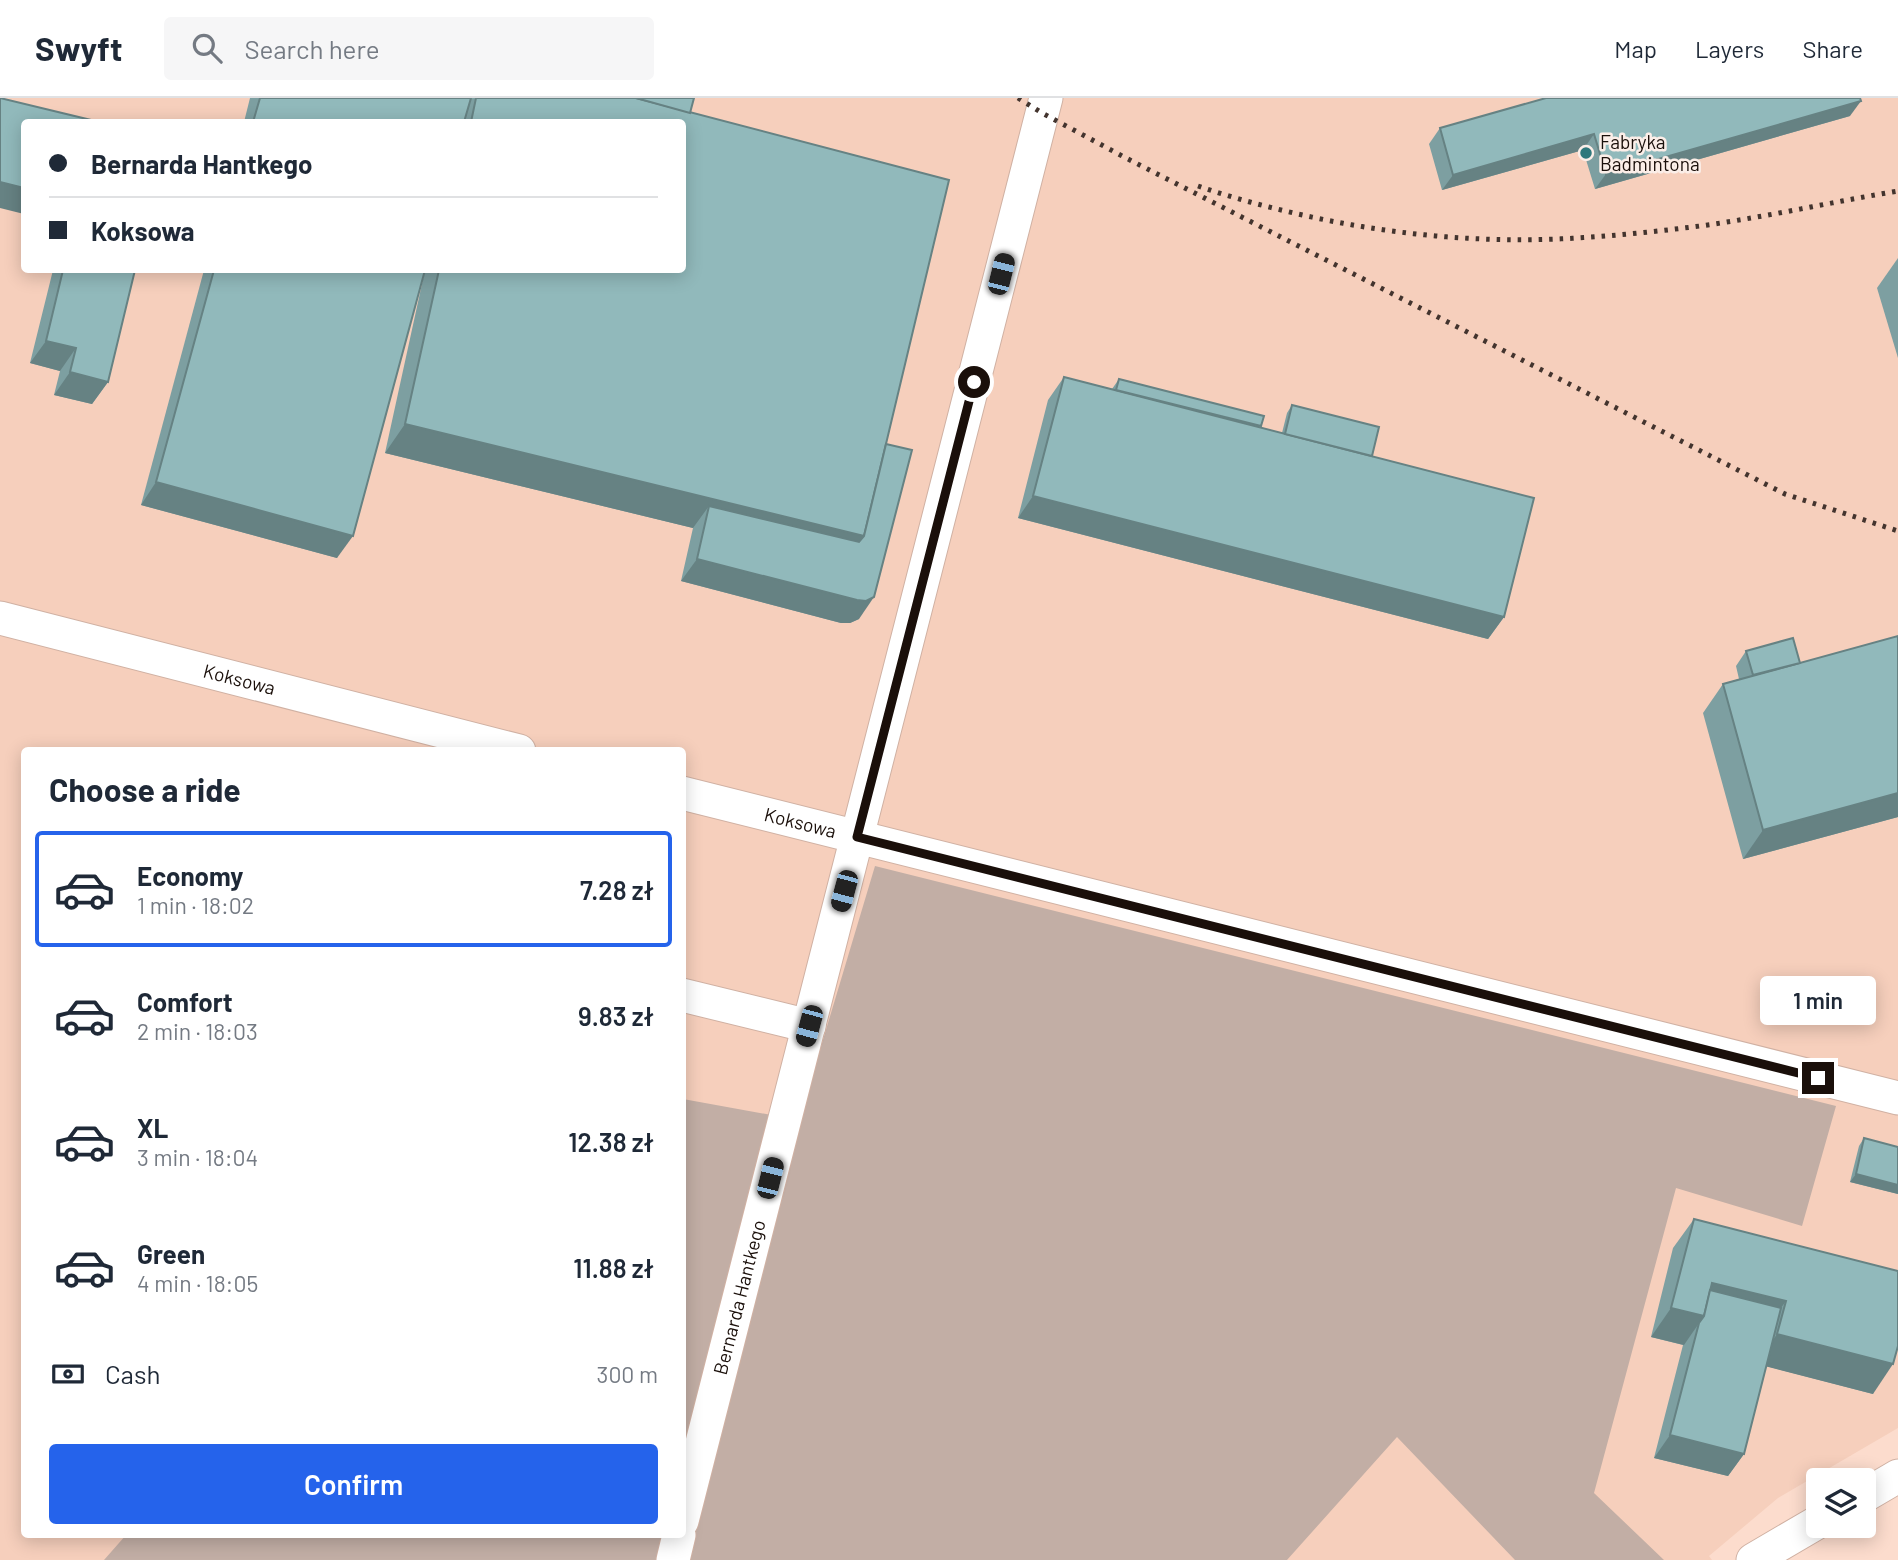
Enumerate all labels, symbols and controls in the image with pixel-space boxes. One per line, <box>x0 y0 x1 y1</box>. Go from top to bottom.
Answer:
search box <box>164 17 654 80</box>
text: Swyft <box>35 28 122 68</box>
icon: search <box>188 29 226 67</box>
text: Search here <box>244 33 380 64</box>
text: Map <box>1614 34 1657 63</box>
text: Layers <box>1695 34 1764 63</box>
text: Share <box>1802 34 1863 63</box>
place label: Fabryka Badmintona <box>1600 130 1700 175</box>
marker: Fabryka Badmintona <box>1578 145 1594 161</box>
text: Bernarda Hantkego <box>91 148 312 179</box>
text: Koksowa <box>91 215 195 246</box>
car <box>986 251 1017 297</box>
route start <box>958 366 990 398</box>
street label: Koksowa <box>201 659 278 699</box>
text: Choose a ride <box>49 770 241 808</box>
street label: Koksowa <box>762 802 839 842</box>
icon: car <box>53 858 116 921</box>
text: Economy <box>137 860 243 891</box>
car <box>829 868 860 914</box>
text: 7.28 zł <box>580 874 654 905</box>
text: 1 min · 18:02 <box>137 891 254 919</box>
callout: 1 min <box>1760 976 1876 1026</box>
icon: car <box>53 984 116 1047</box>
text: Comfort <box>137 986 233 1017</box>
text: 1 min <box>1793 986 1843 1014</box>
text: 9.83 zł <box>578 1000 654 1031</box>
car <box>794 1003 825 1049</box>
text: 2 min · 18:03 <box>137 1017 258 1045</box>
route end <box>1802 1062 1834 1094</box>
icon: car <box>53 1110 116 1173</box>
text: XL <box>137 1112 168 1143</box>
text: 12.38 zł <box>568 1126 654 1157</box>
text: 3 min · 18:04 <box>137 1143 258 1171</box>
car <box>755 1155 786 1201</box>
street label: Bernarda Hantkego <box>708 1217 770 1377</box>
icon: car <box>53 1236 116 1299</box>
text: Green <box>137 1238 205 1269</box>
text: 11.88 zł <box>573 1252 654 1283</box>
text: 4 min · 18:05 <box>137 1269 258 1297</box>
icon: cash <box>49 1355 87 1393</box>
text: Cash <box>105 1358 160 1389</box>
text: 300 m <box>597 1360 658 1388</box>
button: Confirm <box>49 1444 658 1524</box>
map controls <box>1806 1468 1876 1538</box>
button: layers <box>1806 1468 1876 1538</box>

